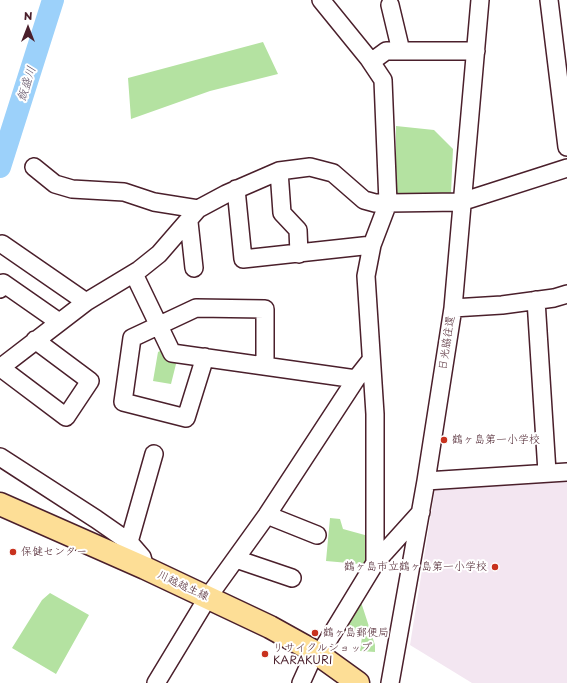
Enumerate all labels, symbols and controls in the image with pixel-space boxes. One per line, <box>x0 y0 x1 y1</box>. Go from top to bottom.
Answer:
text: N <box>24 7 32 24</box>
north arrow <box>8 8 48 48</box>
water label: 飯盛川 <box>15 65 39 103</box>
street label: 日光脇往還 <box>436 315 458 371</box>
place label: 鶴ヶ島第一小学校 <box>452 433 540 447</box>
marker: 鶴ヶ島第一小学校 <box>439 435 449 445</box>
place label: 保健センター <box>21 545 87 559</box>
marker: 保健センター <box>8 547 18 557</box>
place label: 鶴ヶ島市立鶴ヶ島第一小学校 <box>344 560 487 574</box>
marker: 鶴ヶ島市立鶴ヶ島第一小学校 <box>490 562 500 572</box>
street label: 川越越生線 <box>155 568 211 604</box>
place label: 鶴ヶ島郵便局 <box>323 626 389 640</box>
marker: 鶴ヶ島郵便局 <box>310 628 320 638</box>
place label: リサイクルショップ KARAKURI <box>273 641 372 667</box>
marker: リサイクルショップ KARAKURI <box>260 649 270 659</box>

